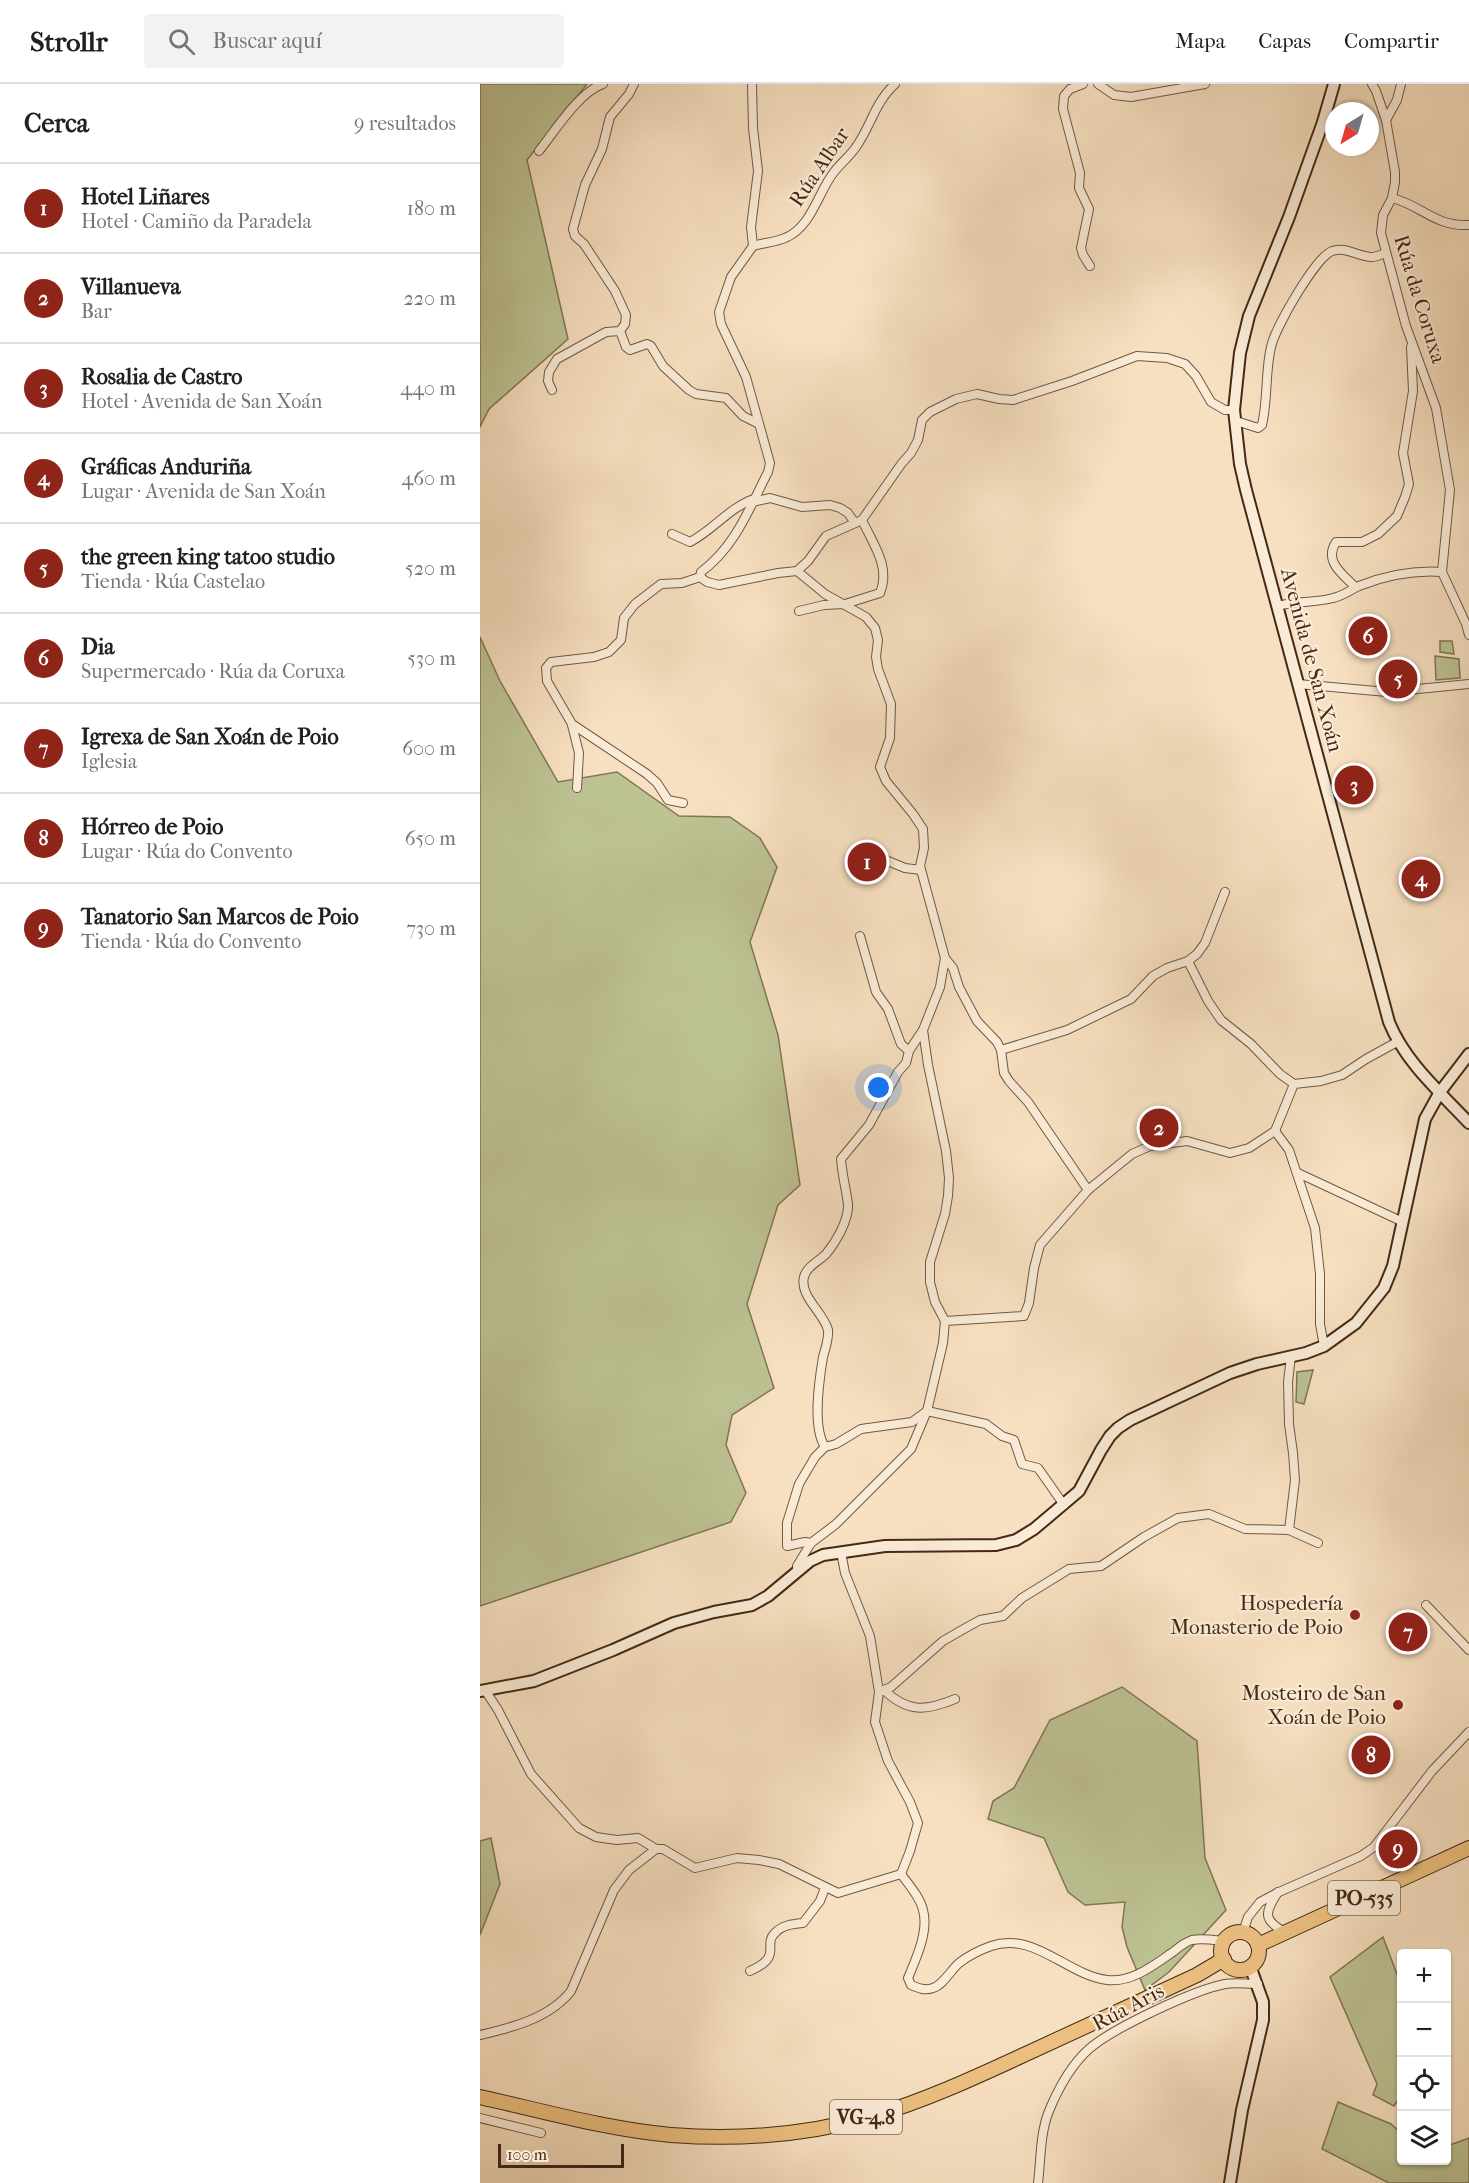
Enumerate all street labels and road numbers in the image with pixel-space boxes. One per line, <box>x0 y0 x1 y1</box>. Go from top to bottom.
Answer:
street label: Rúa Albar <box>784 123 854 211</box>
street label: Rúa da Coruxa <box>1389 232 1451 366</box>
street label: Avenida de San Xoán <box>1276 564 1348 755</box>
road number: PO-535 <box>1328 1881 1400 1915</box>
street label: Rúa Aris <box>1088 1978 1168 2036</box>
road number: VG-4.8 <box>830 2100 902 2134</box>

